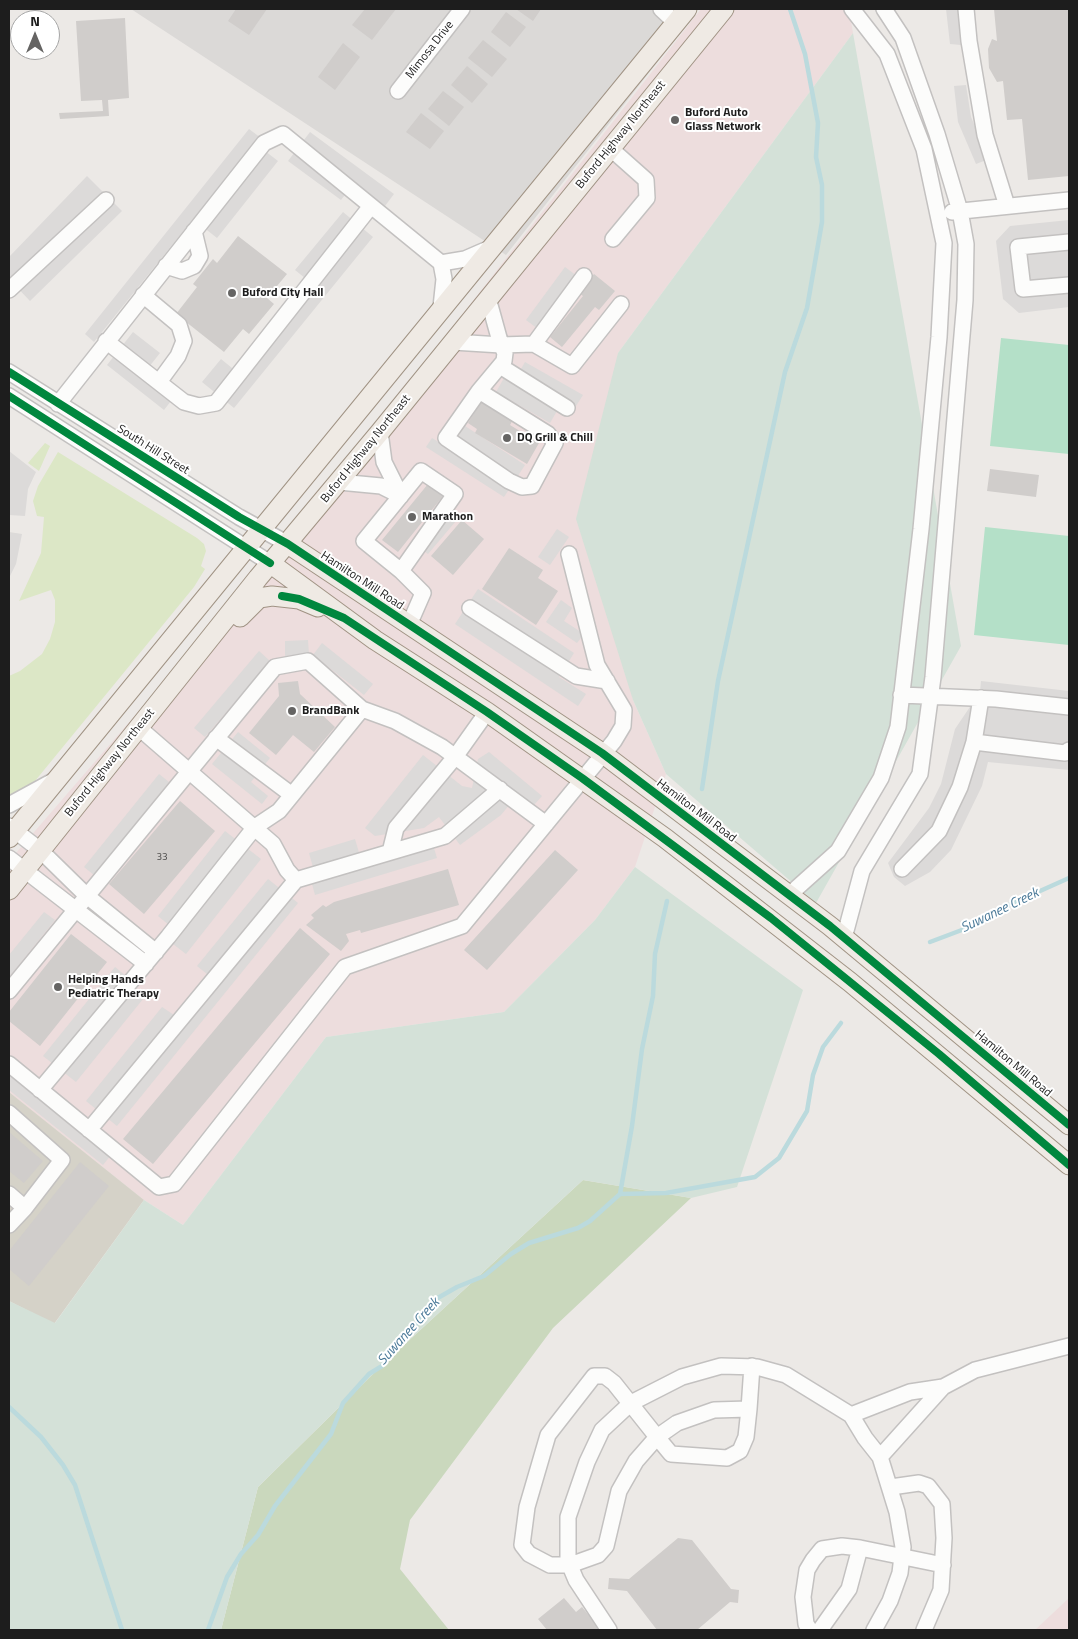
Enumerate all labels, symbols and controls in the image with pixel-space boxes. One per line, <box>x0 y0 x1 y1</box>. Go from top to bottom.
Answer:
north arrow <box>10 10 60 60</box>
text: N <box>30 10 40 31</box>
street label: Mimosa Drive <box>403 18 457 82</box>
street label: Buford Highway Northeast <box>573 78 669 192</box>
place label: Buford Auto Glass Network <box>685 106 761 134</box>
marker: Buford Auto Glass Network <box>669 114 681 126</box>
place label: Buford City Hall <box>242 286 324 300</box>
marker: Buford City Hall <box>226 287 238 299</box>
street label: Buford Highway Northeast <box>318 392 414 506</box>
street label: South Hill Street <box>114 422 192 478</box>
place label: DQ Grill & Chill <box>517 431 593 445</box>
marker: DQ Grill & Chill <box>501 432 513 444</box>
place label: Marathon <box>422 510 473 524</box>
marker: Marathon <box>406 511 418 523</box>
street label: Hamilton Mill Road <box>318 549 406 613</box>
place label: BrandBank <box>302 704 359 718</box>
marker: BrandBank <box>286 705 298 717</box>
street label: Buford Highway Northeast <box>62 706 158 820</box>
street label: Hamilton Mill Road <box>653 776 739 846</box>
house number: 33 <box>156 852 168 864</box>
water label: Suwanee Creek <box>958 885 1042 937</box>
place label: Helping Hands Pediatric Therapy <box>68 973 159 1001</box>
marker: Helping Hands Pediatric Therapy <box>52 981 64 993</box>
street label: Hamilton Mill Road <box>972 1028 1054 1100</box>
water label: Suwanee Creek <box>374 1295 444 1369</box>

